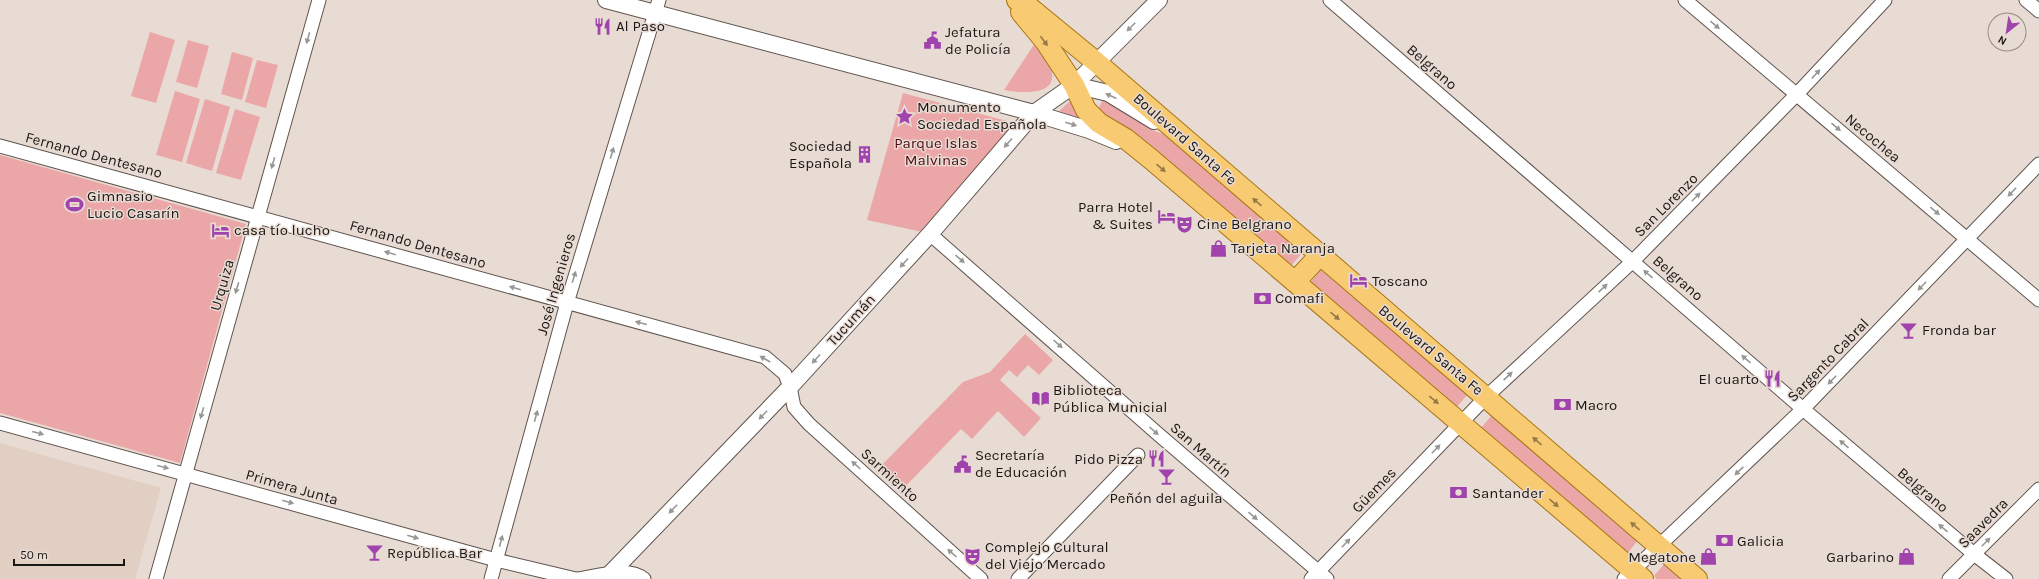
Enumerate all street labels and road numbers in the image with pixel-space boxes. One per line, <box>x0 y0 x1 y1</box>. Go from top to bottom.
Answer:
street label: Belgrano <box>1403 40 1461 94</box>
street label: Boulevard Santa Fe <box>1130 89 1240 189</box>
street label: Necochea <box>1842 110 1904 166</box>
street label: Fernando Dentesano <box>24 128 164 182</box>
street label: San Lorenzo <box>1630 169 1702 241</box>
street label: Fernando Dentesano <box>348 216 488 272</box>
street label: José Ingenieros <box>533 231 579 337</box>
street label: Belgrano <box>1649 251 1707 305</box>
street label: Urquiza <box>206 257 238 313</box>
street label: Tucumán <box>823 290 879 350</box>
street label: Boulevard Santa Fe <box>1375 301 1487 399</box>
street label: Sargento Cabral <box>1784 314 1872 406</box>
street label: San Martín <box>1167 418 1235 482</box>
street label: Sarmiento <box>857 444 923 506</box>
street label: Güemes <box>1348 464 1400 516</box>
street label: Belgrano <box>1894 464 1952 516</box>
street label: Primera Junta <box>244 465 340 509</box>
street label: Saavedra <box>1954 494 2012 552</box>

